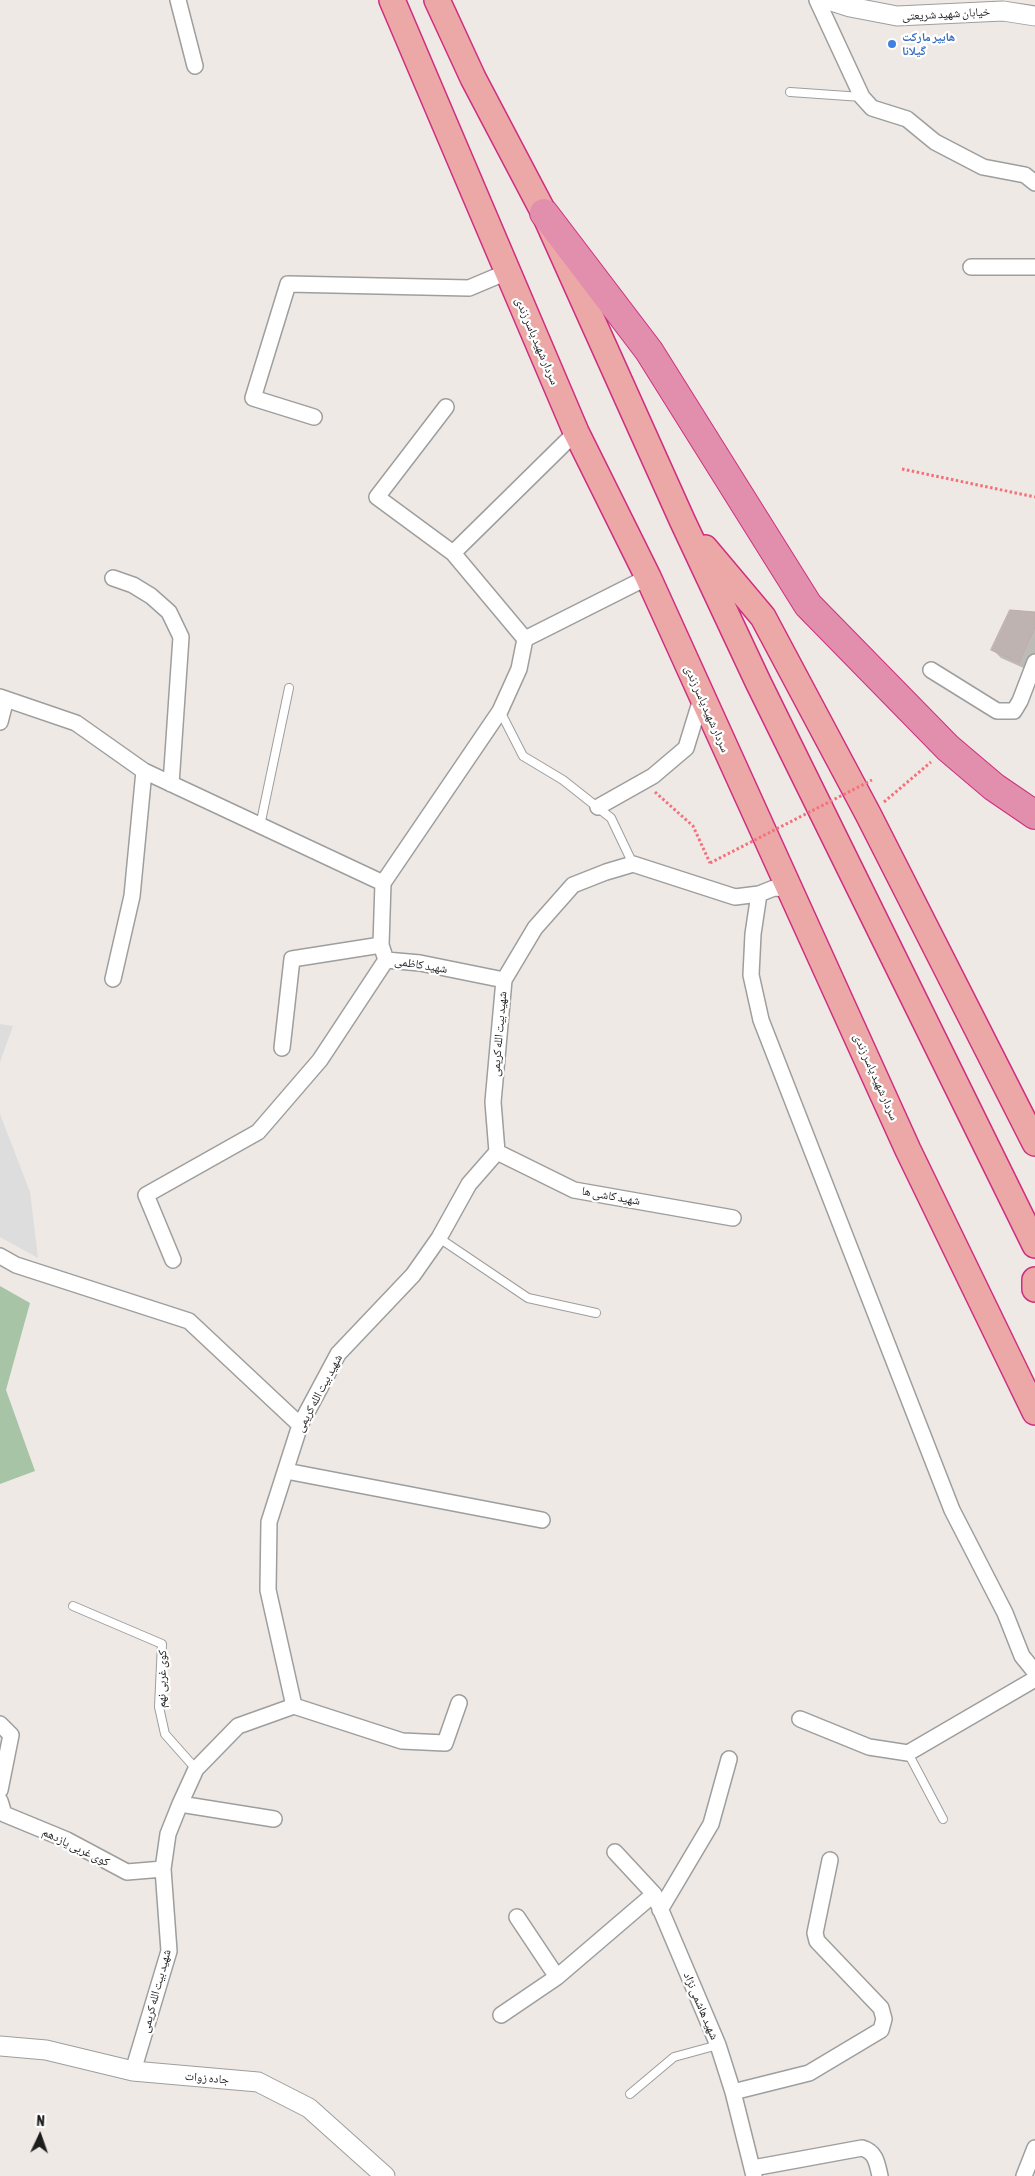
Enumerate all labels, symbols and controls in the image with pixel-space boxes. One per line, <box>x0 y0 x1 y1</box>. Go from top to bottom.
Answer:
street label: خیابان شهید شریعتی <box>901 4 991 24</box>
place label: هایپر مارکت گیلانا <box>902 30 955 58</box>
marker: هایپر مارکت گیلانا <box>886 38 898 50</box>
street label: سردار شهید یاسر زندی <box>512 295 562 387</box>
street label: سردار شهید یاسر زندی <box>681 663 733 755</box>
street label: شهید کاظمی <box>394 954 448 976</box>
street label: شهید بیت الله کریمی <box>488 991 510 1077</box>
street label: سردار شهید یاسر زندی <box>850 1031 902 1123</box>
street label: شهید کاشی ها <box>581 1184 641 1208</box>
street label: شهید بیت الله کریمی <box>293 1352 345 1434</box>
street label: کوی غربی نهم <box>154 1650 170 1708</box>
street label: کوی غربی یازدهم <box>40 1825 112 1869</box>
street label: شهید بیت الله کریمی <box>138 1948 174 2034</box>
street label: شهید هاشمی نژاد <box>680 1970 722 2042</box>
street label: جاده زوات <box>184 2069 230 2087</box>
north arrow <box>15 2111 65 2161</box>
text: N <box>36 2113 45 2129</box>

